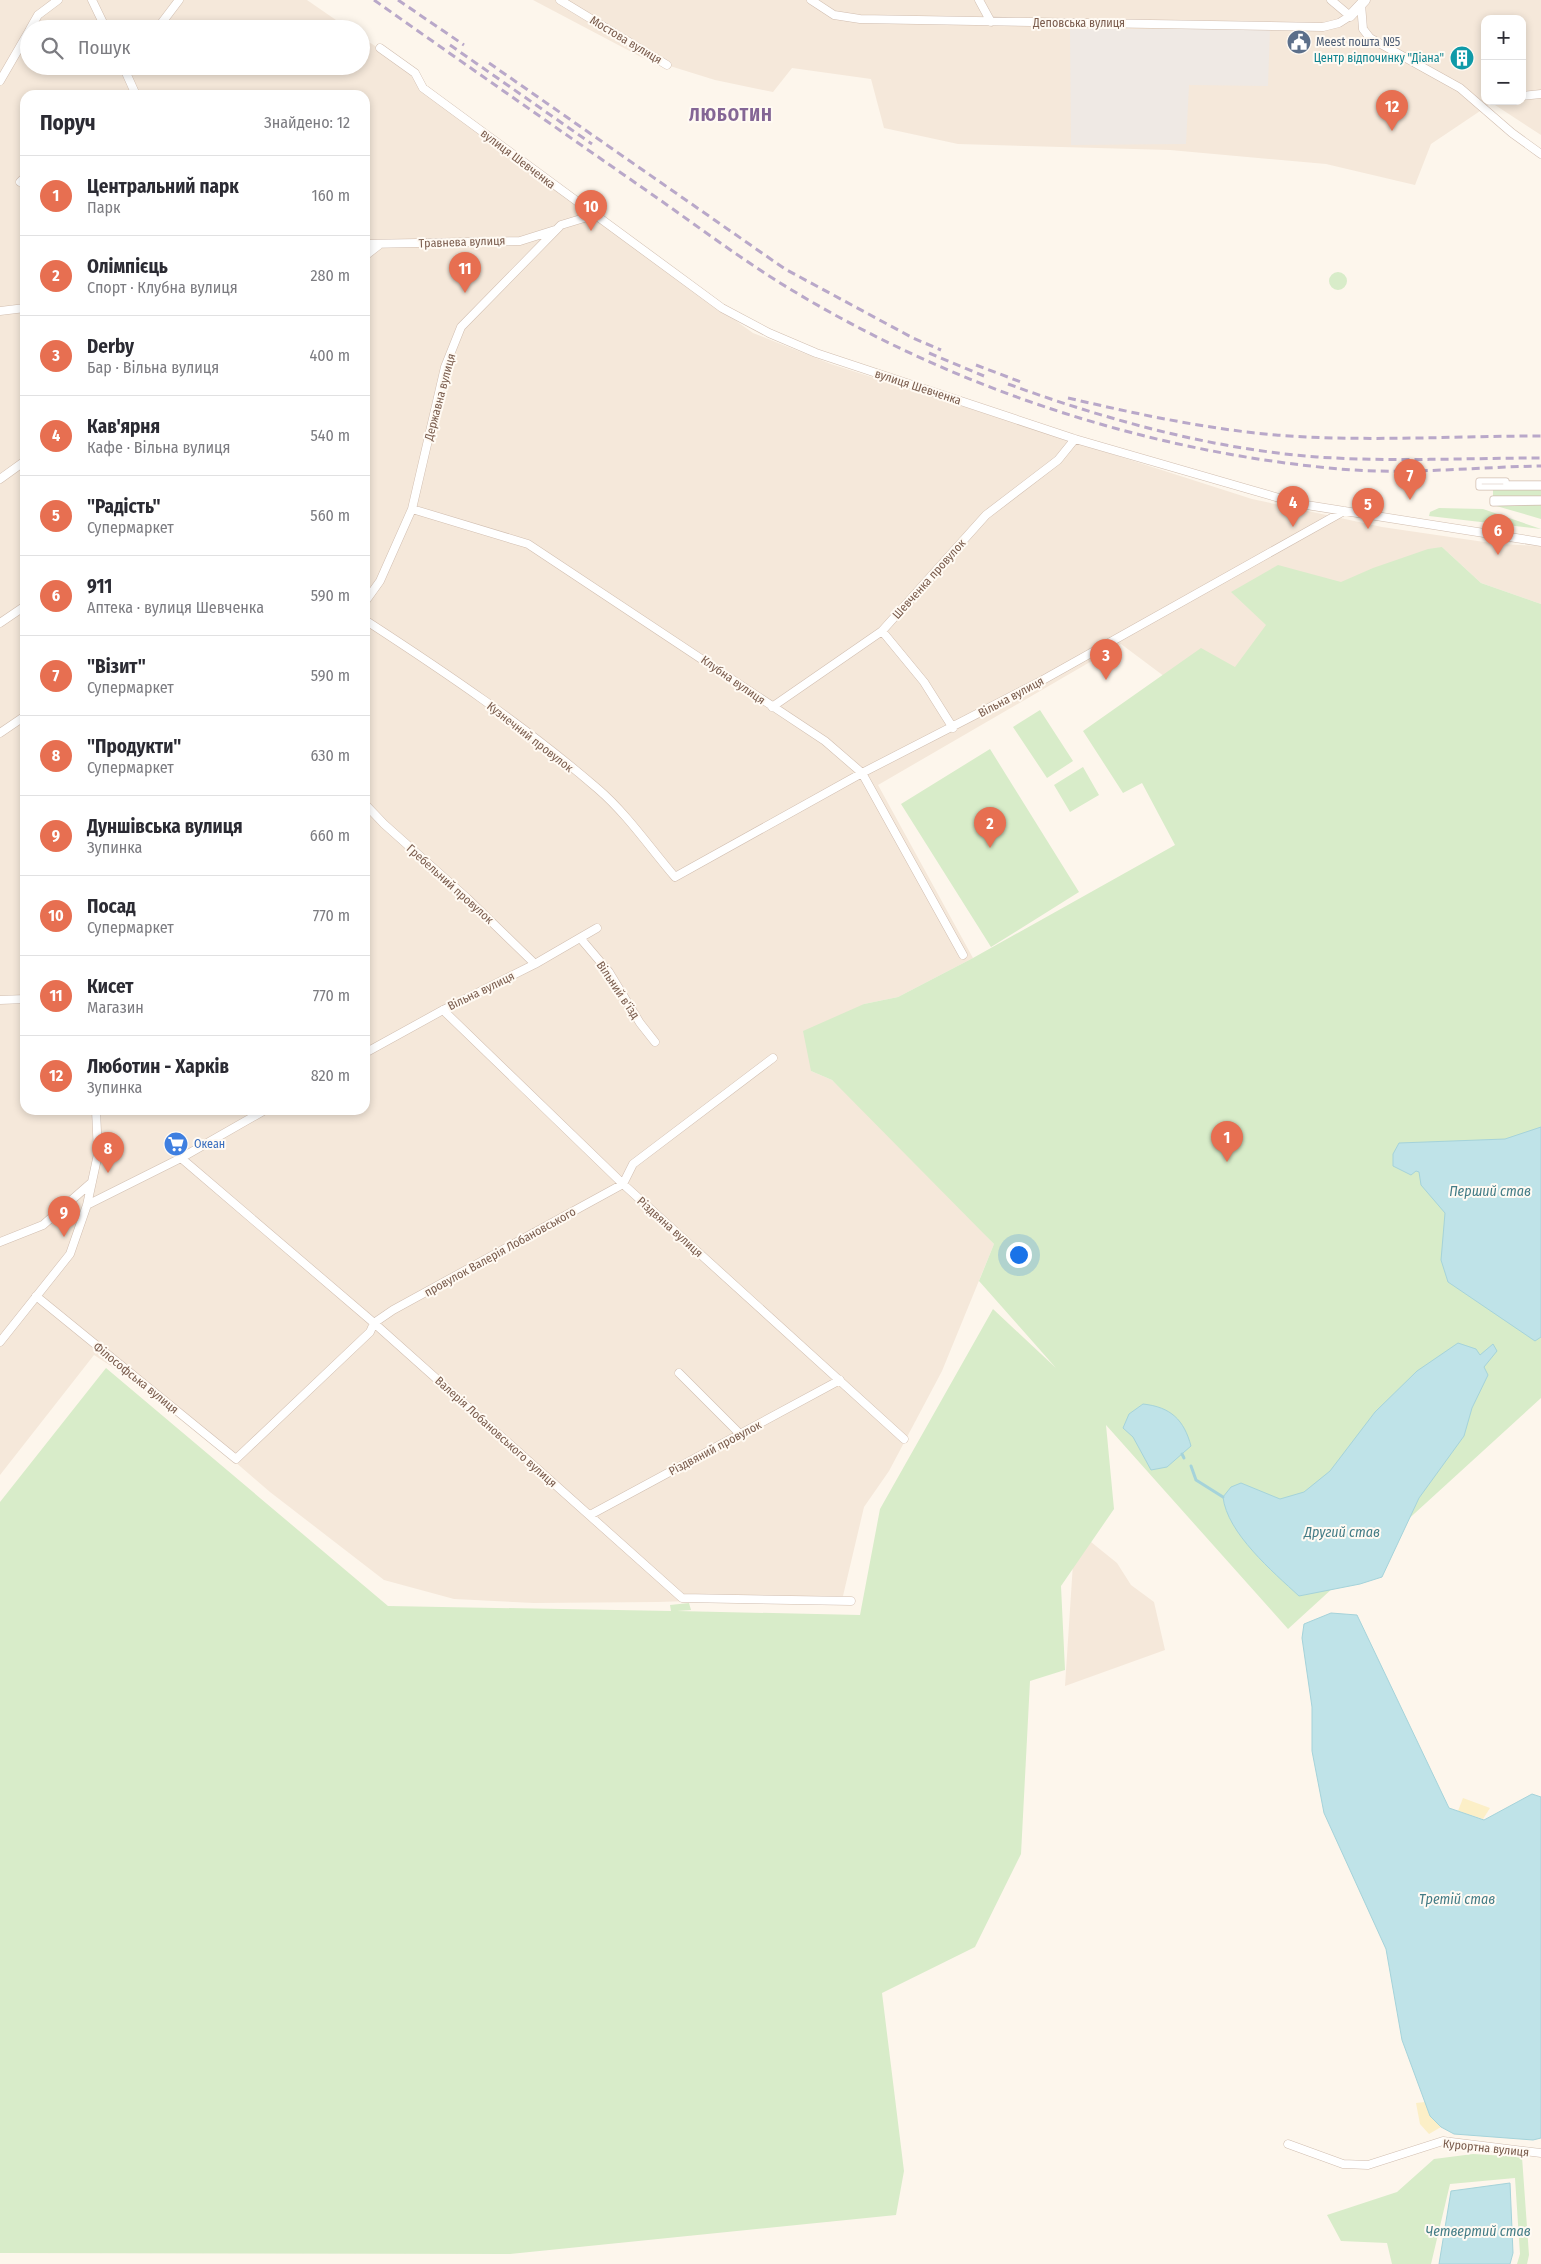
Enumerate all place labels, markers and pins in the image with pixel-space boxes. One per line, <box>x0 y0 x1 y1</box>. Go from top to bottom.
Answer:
public building icon: Meest пошта №5 <box>1286 29 1312 55</box>
place label: Meest пошта №5 <box>1316 35 1401 49</box>
building icon: Центр відпочинку "Діана" <box>1449 45 1475 71</box>
place label: Центр відпочинку "Діана" <box>1314 51 1444 65</box>
pin: 12 <box>1376 90 1408 131</box>
pin: 10 <box>575 190 607 231</box>
pin: 11 <box>449 252 481 293</box>
pin: 7 <box>1394 459 1426 500</box>
pin: 4 <box>1277 486 1309 527</box>
pin: 5 <box>1352 488 1384 529</box>
pin: 6 <box>1482 514 1514 555</box>
pin: 3 <box>1090 639 1122 680</box>
pin: 2 <box>974 807 1006 848</box>
pin: 1 <box>1211 1121 1243 1162</box>
supermarket icon: Океан <box>163 1131 189 1157</box>
pin: 8 <box>92 1132 124 1173</box>
place label: Океан <box>194 1137 225 1151</box>
pin: 9 <box>48 1196 80 1237</box>

